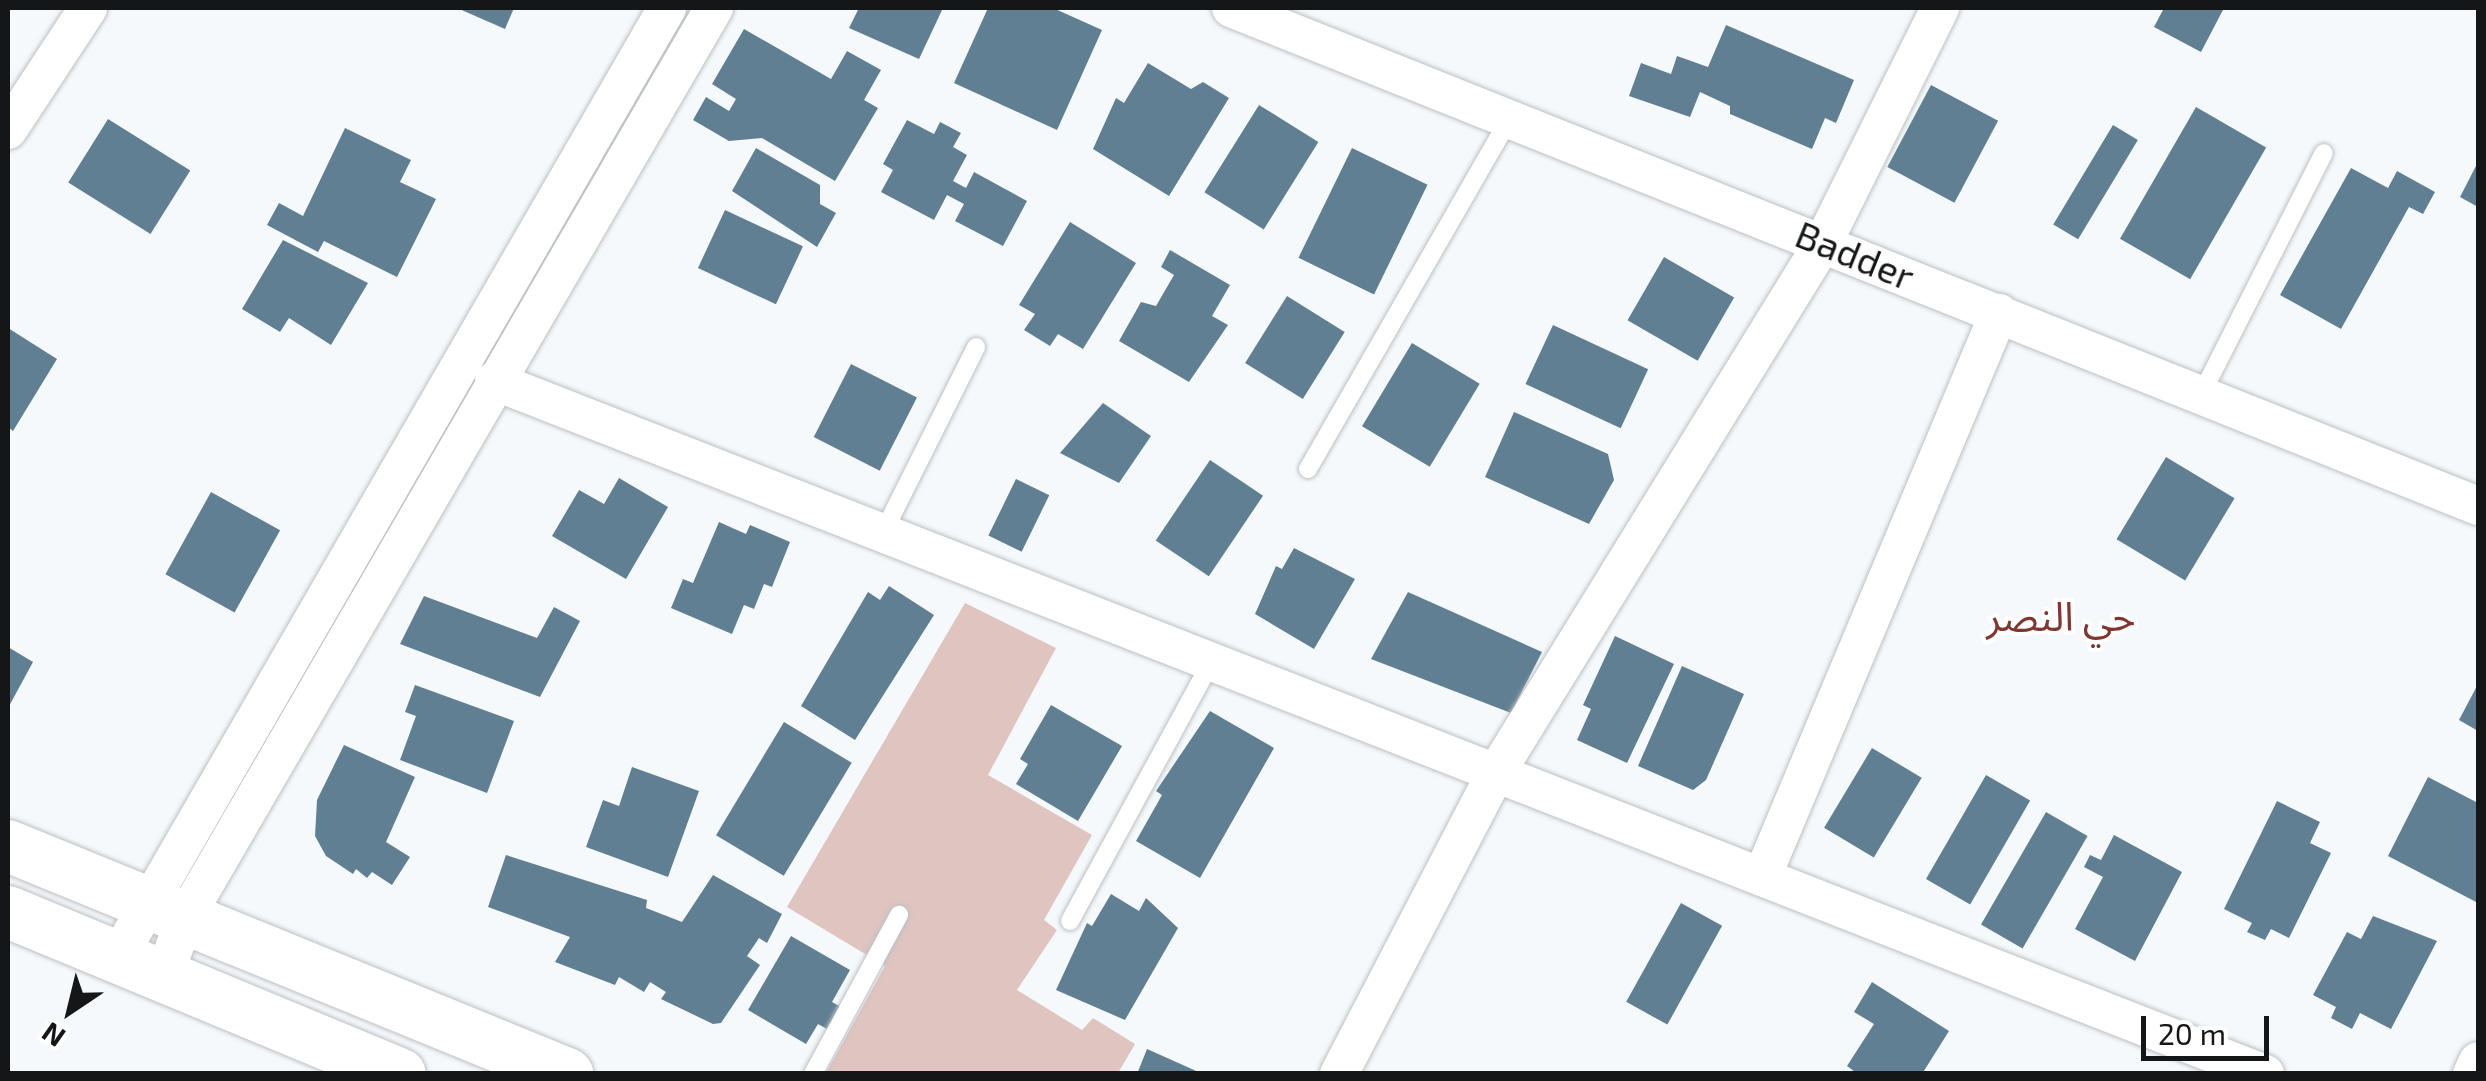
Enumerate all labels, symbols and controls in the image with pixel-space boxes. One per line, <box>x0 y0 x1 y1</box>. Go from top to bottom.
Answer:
street label: Badder <box>1789 211 1921 299</box>
district label: حي النصر <box>1986 591 2136 639</box>
north arrow <box>20 961 120 1061</box>
scale bar <box>2146 996 2274 1058</box>
text: 20 m <box>2158 1015 2226 1051</box>
text: N <box>35 1016 71 1055</box>

